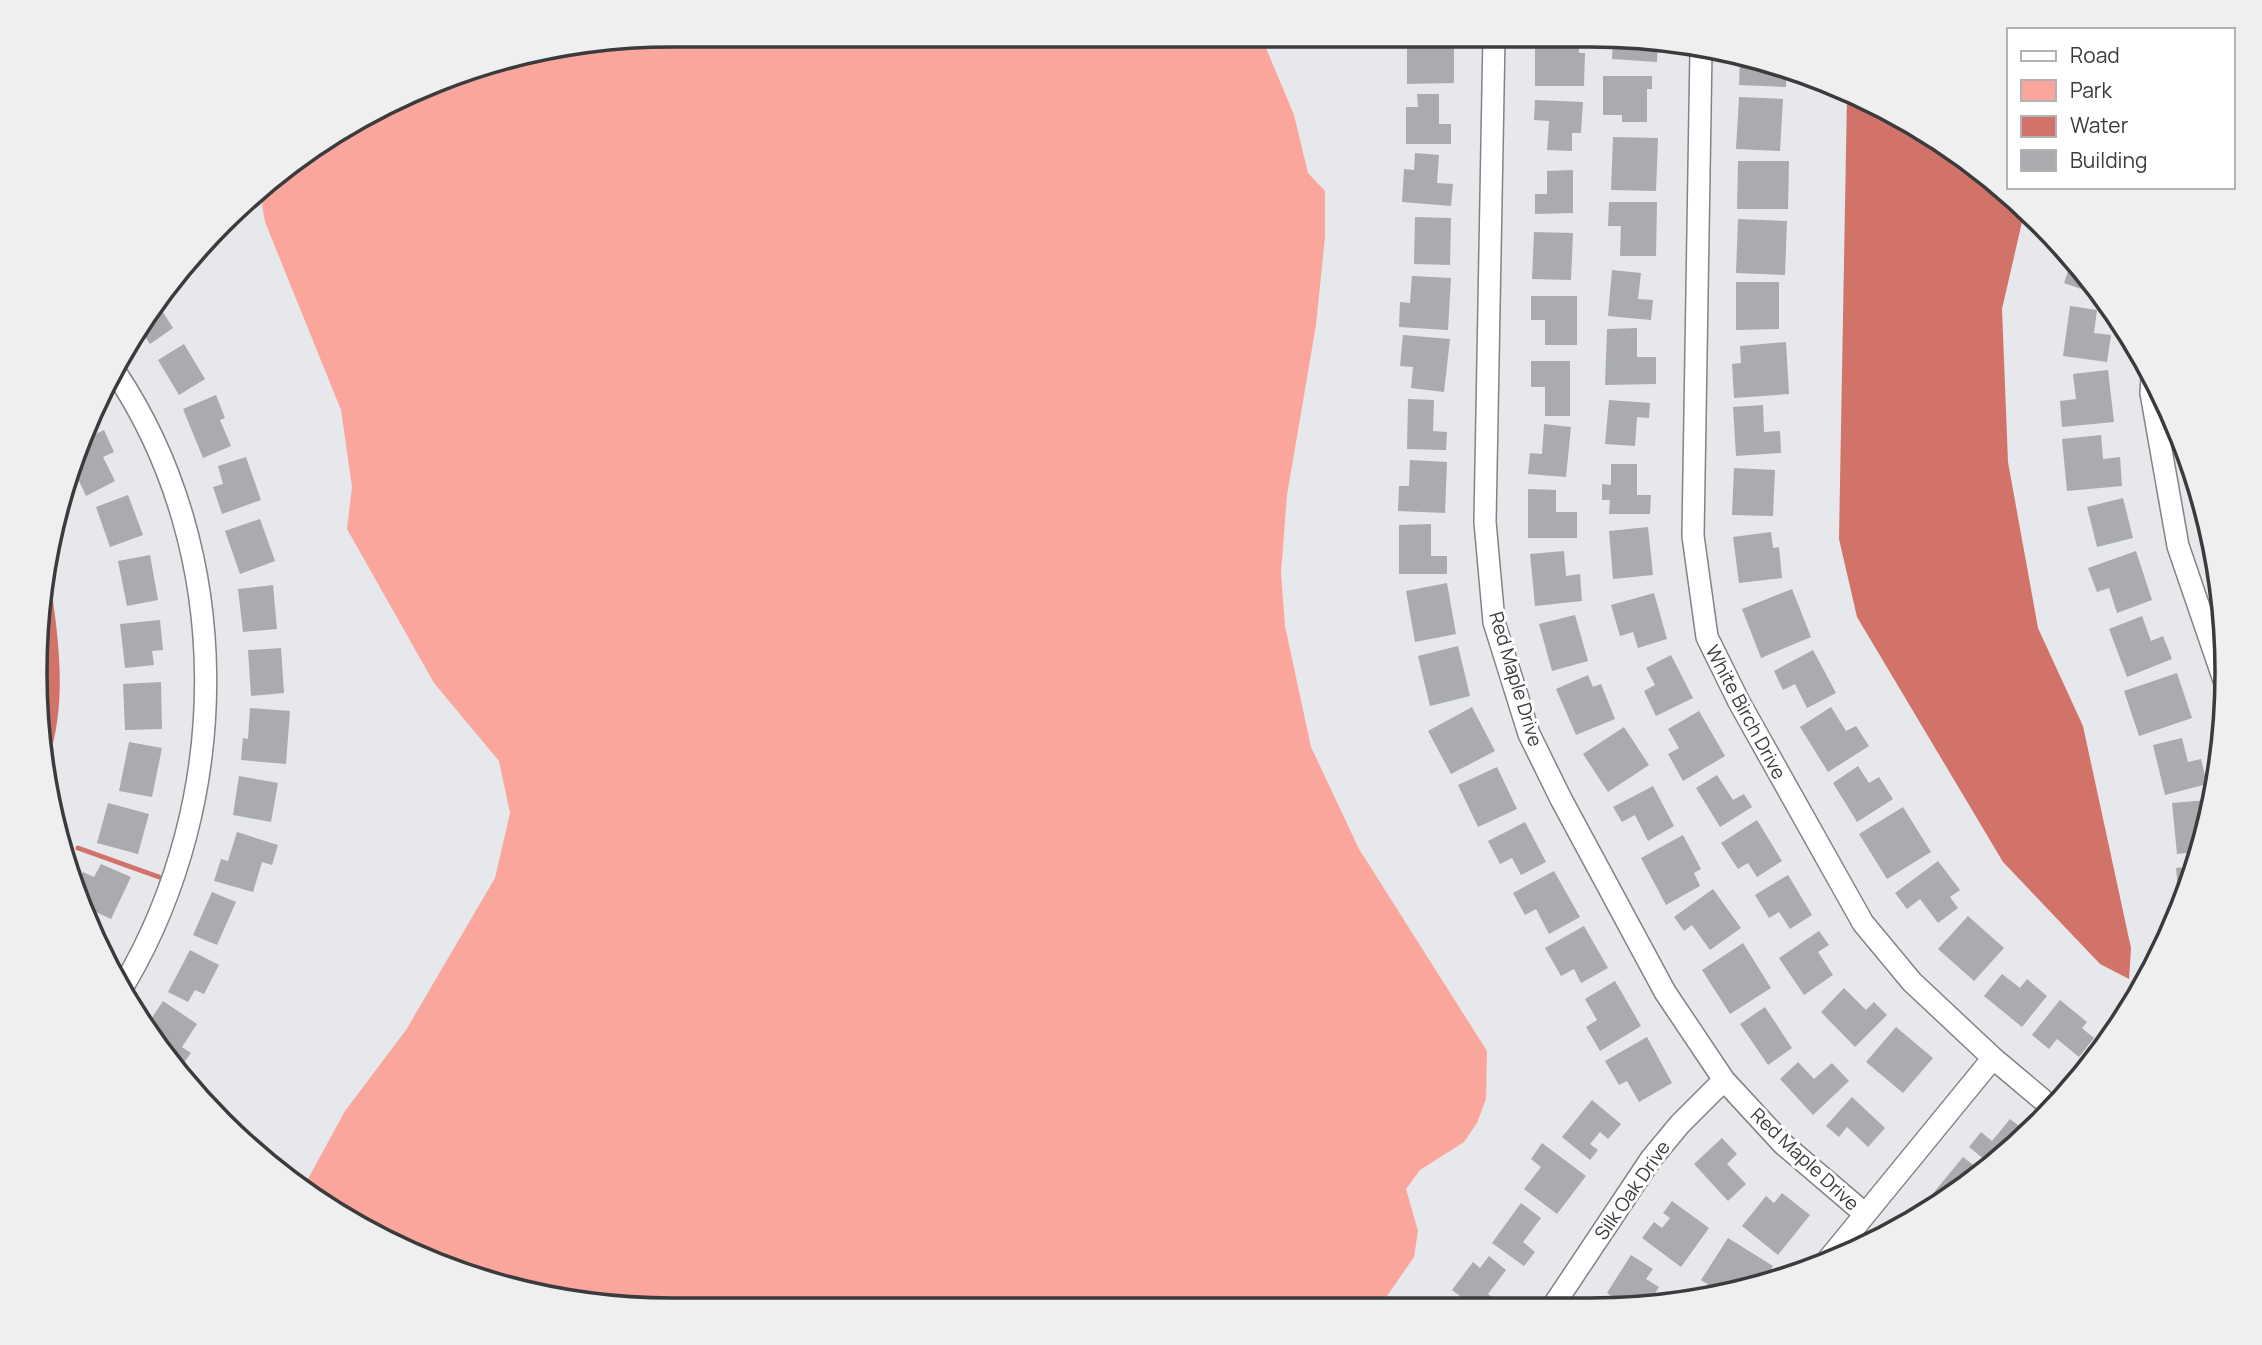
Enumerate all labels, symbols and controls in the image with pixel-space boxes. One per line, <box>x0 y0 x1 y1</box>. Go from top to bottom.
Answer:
legend <box>2007 28 2234 189</box>
text: Road <box>2070 41 2120 69</box>
text: Park <box>2070 76 2112 104</box>
text: Water <box>2070 111 2129 139</box>
text: Building <box>2070 146 2147 174</box>
street label: Red Maple Drive <box>1483 608 1549 750</box>
street label: White Birch Drive <box>1700 640 1792 784</box>
street label: Red Maple Drive <box>1745 1102 1865 1216</box>
street label: Silk Oak Drive <box>1588 1135 1676 1245</box>

